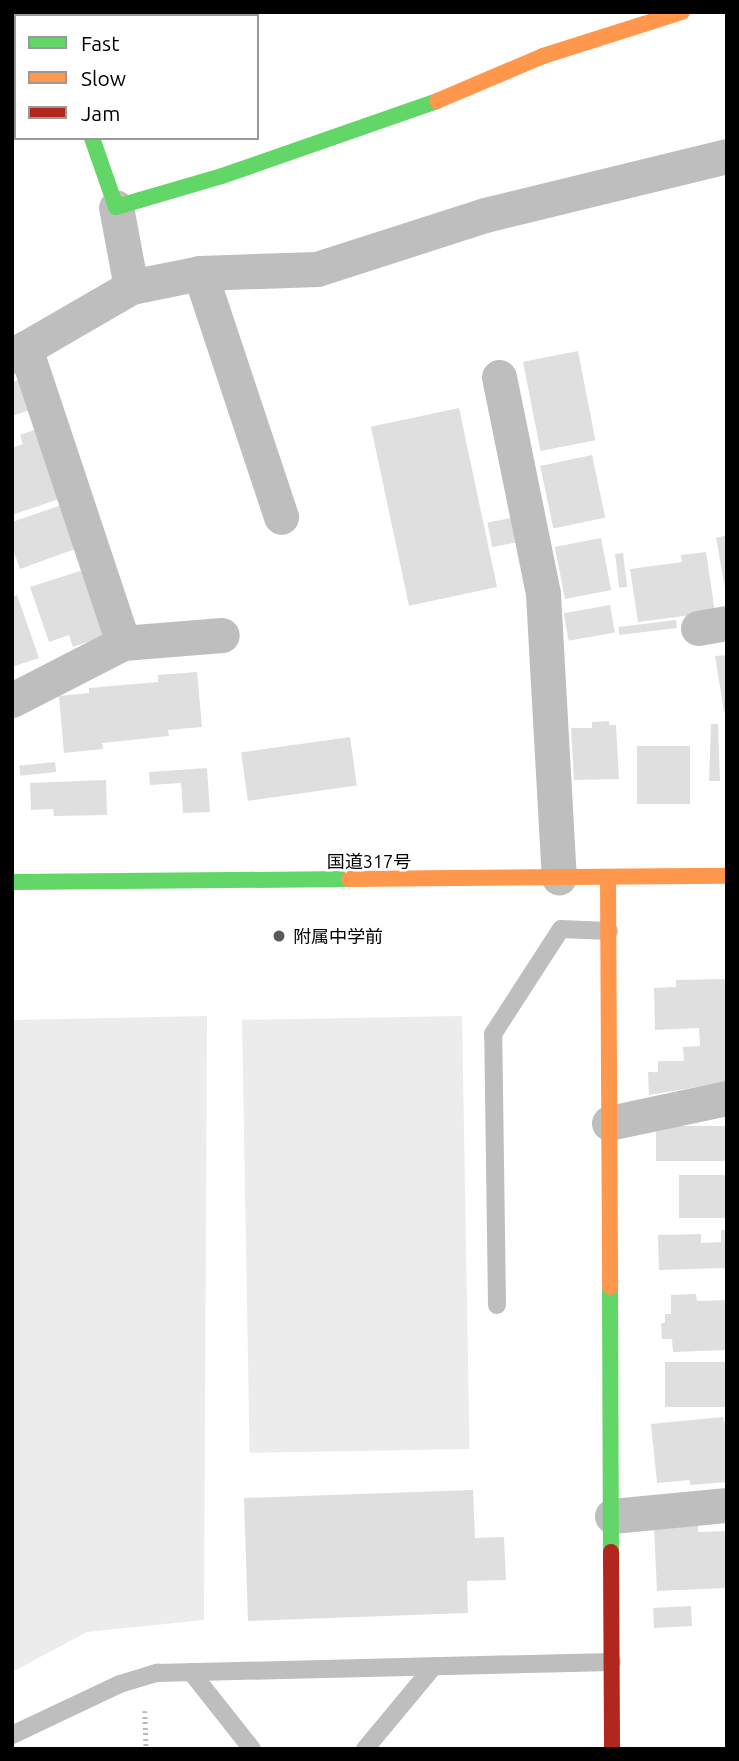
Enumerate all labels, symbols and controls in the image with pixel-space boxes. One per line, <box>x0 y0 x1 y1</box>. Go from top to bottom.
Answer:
legend <box>14 14 259 140</box>
text: Fast <box>81 31 119 55</box>
text: Slow <box>81 66 126 90</box>
text: Jam <box>81 101 120 125</box>
street label: 国道317号 <box>327 850 411 872</box>
place label: 附属中学前 <box>293 925 383 947</box>
marker: 附属中学前 <box>271 928 287 944</box>

